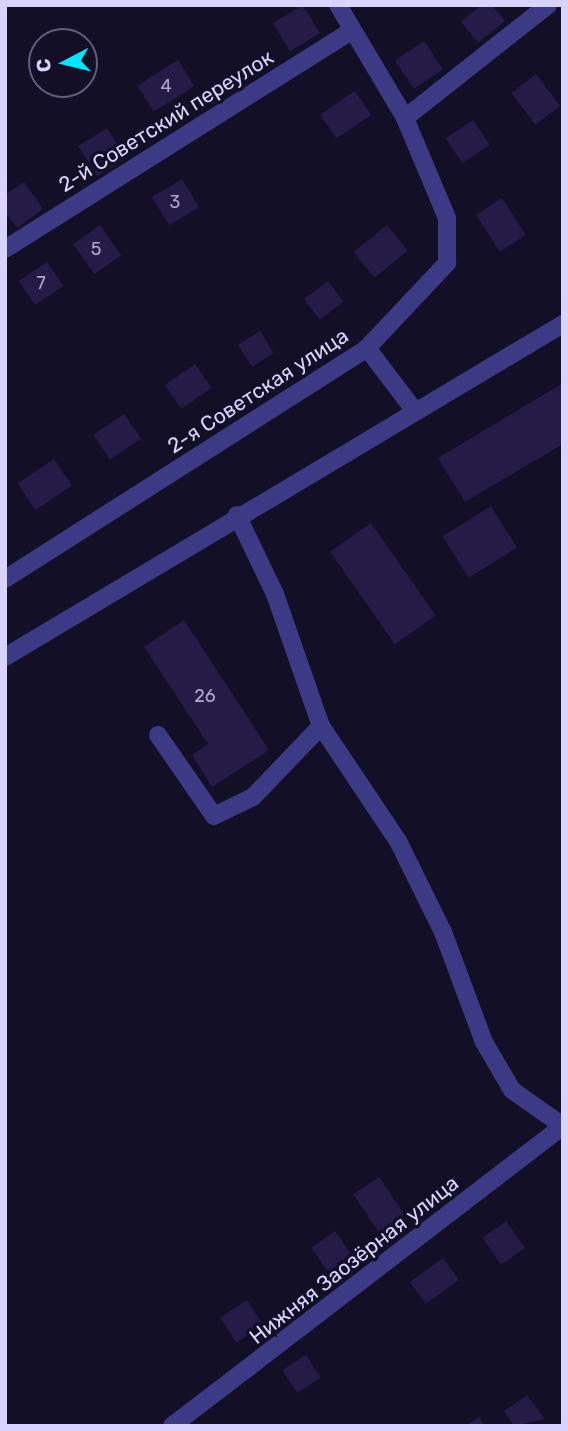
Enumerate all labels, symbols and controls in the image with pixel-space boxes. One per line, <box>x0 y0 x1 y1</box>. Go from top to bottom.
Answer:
north arrow <box>28 28 98 98</box>
street label: 2-й Советский переулок <box>54 45 278 197</box>
text: С <box>31 57 56 73</box>
house number: 4 <box>160 75 172 97</box>
house number: 3 <box>170 191 180 213</box>
house number: 5 <box>91 238 101 260</box>
house number: 7 <box>36 272 46 294</box>
street label: 2-я Советская улица <box>163 323 353 459</box>
house number: 26 <box>194 685 216 707</box>
street label: Нижняя Заозёрная улица <box>244 1171 464 1349</box>

